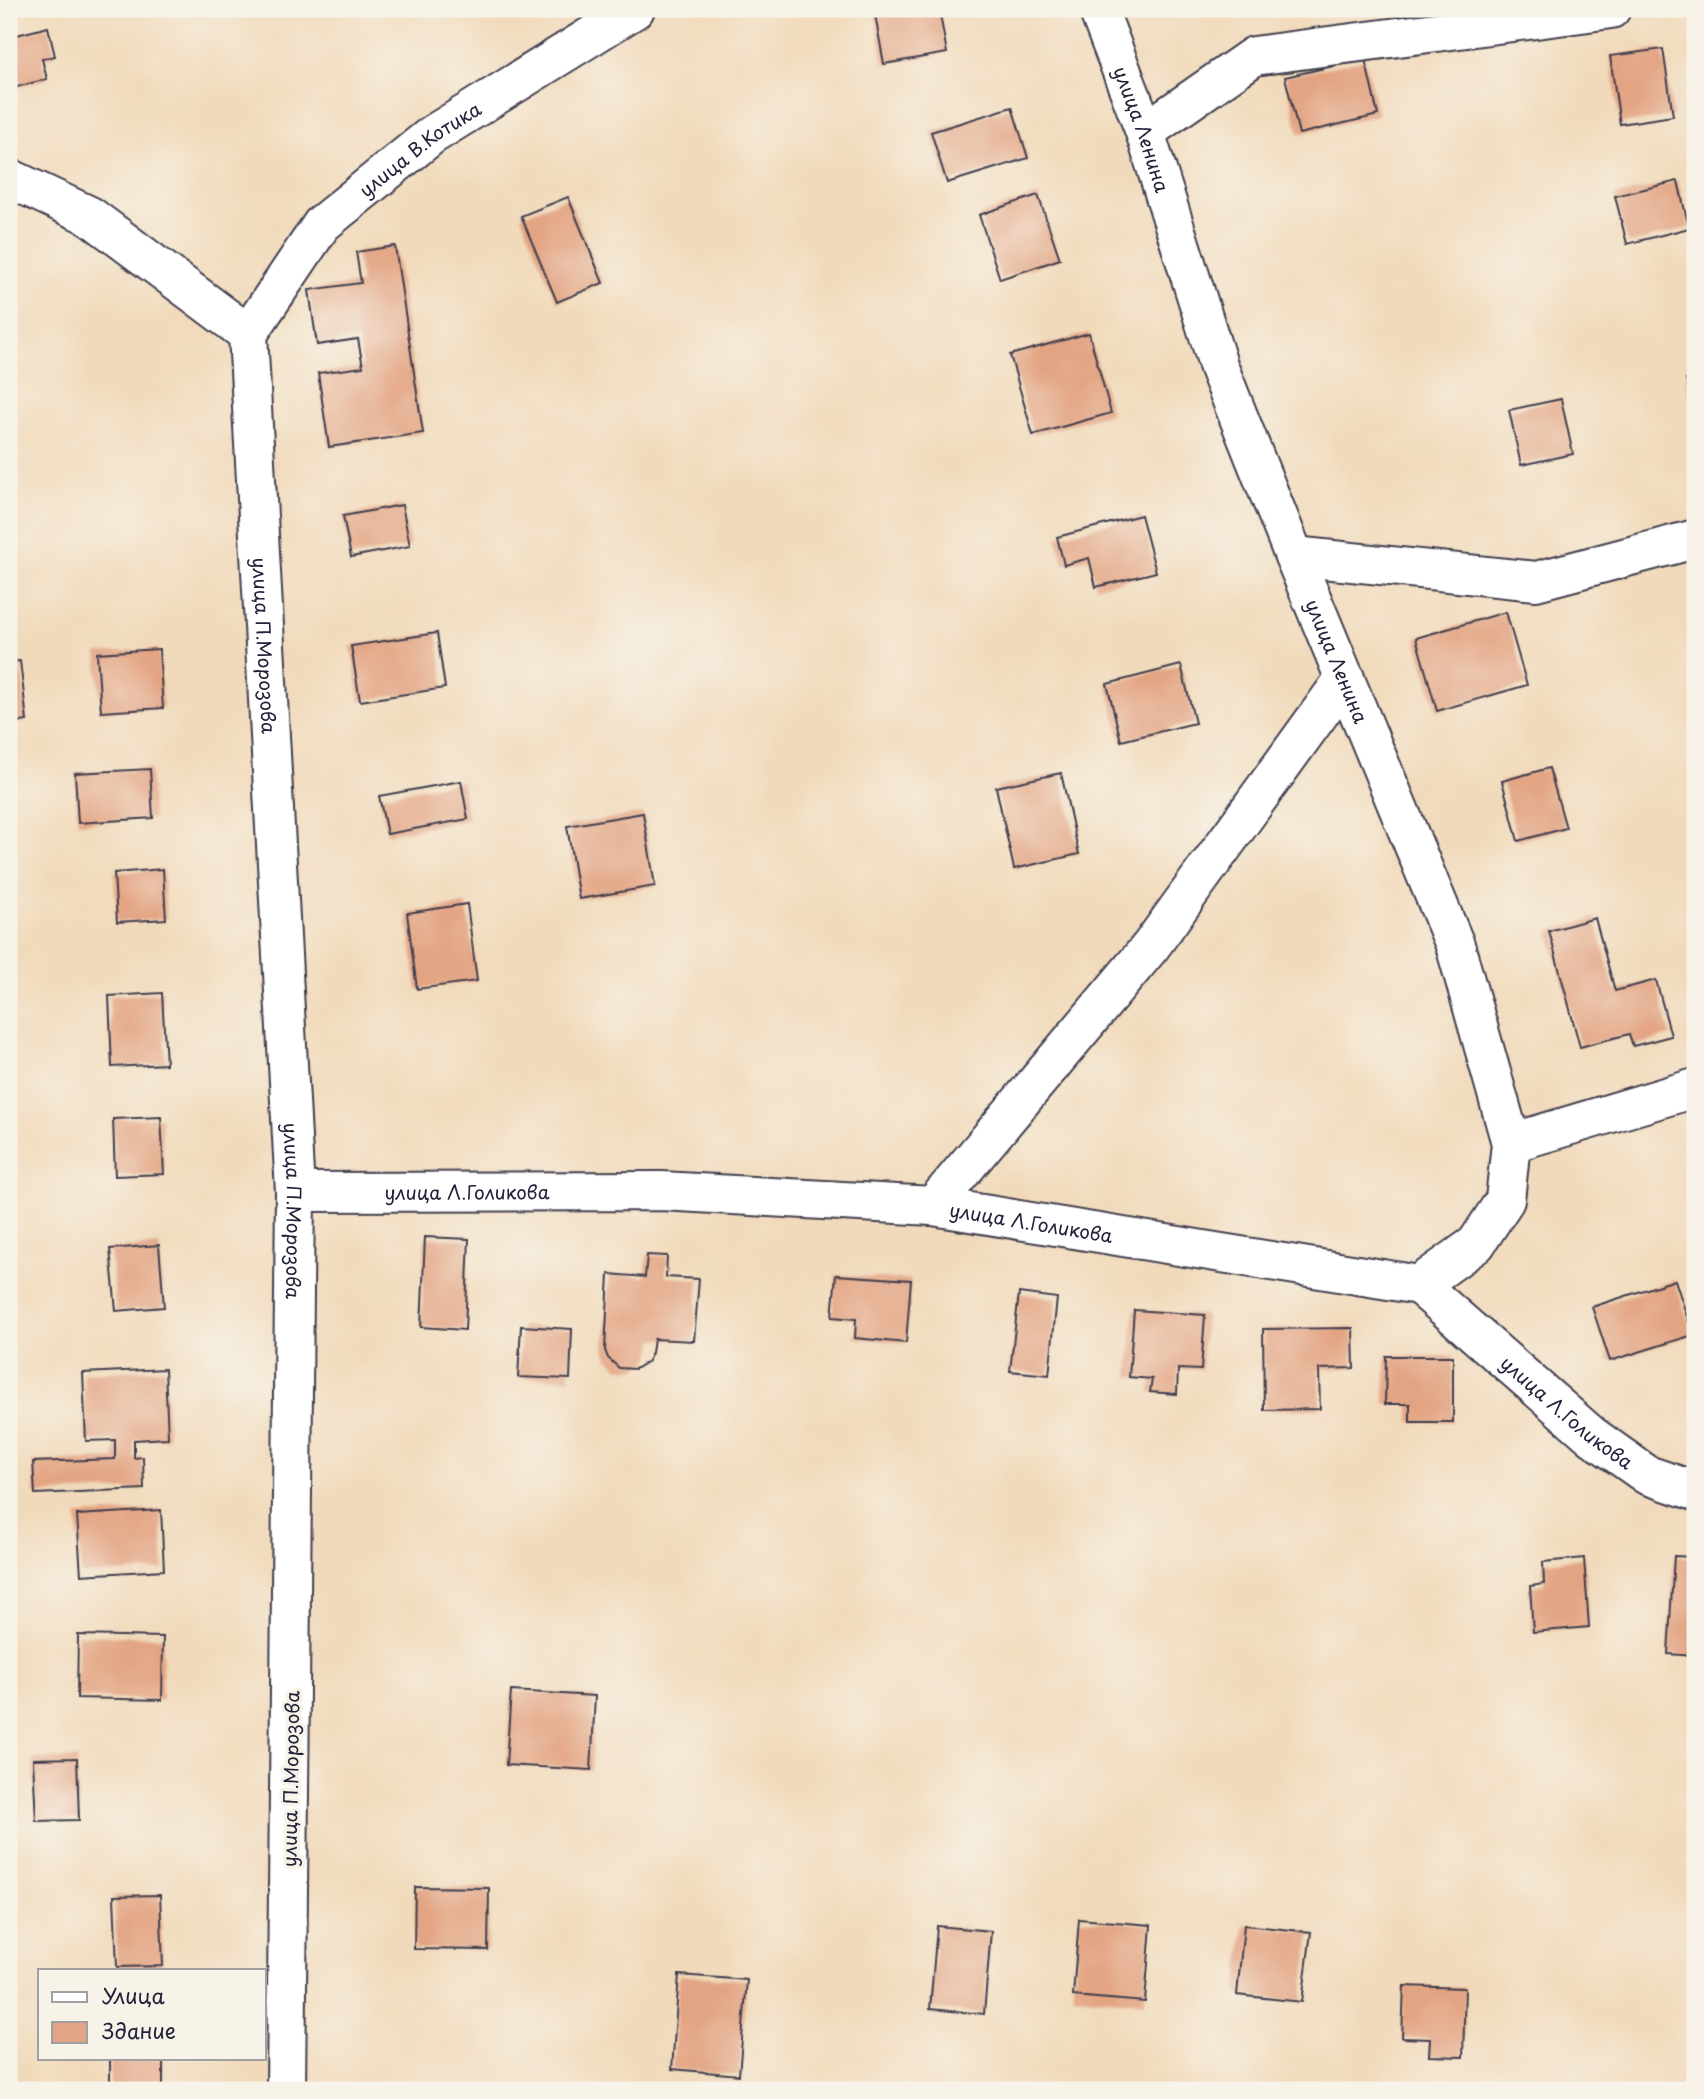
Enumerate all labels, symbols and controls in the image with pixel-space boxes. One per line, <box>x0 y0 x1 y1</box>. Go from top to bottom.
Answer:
street label: улица Ленина <box>1107 62 1177 196</box>
street label: улица В.Котика <box>352 94 486 203</box>
street label: улица П.Морозова <box>246 557 284 735</box>
street label: улица Ленина <box>1299 595 1376 727</box>
street label: улица П.Морозова <box>277 1122 309 1299</box>
street label: улица Л.Голикова <box>384 1177 550 1206</box>
street label: улица Л.Голикова <box>948 1195 1115 1249</box>
street label: улица Л.Голикова <box>1495 1349 1639 1475</box>
street label: улица П.Морозова <box>274 1690 306 1867</box>
legend <box>38 1969 266 2060</box>
text: Улица <box>102 1979 165 2011</box>
text: Здание <box>102 2014 176 2046</box>

